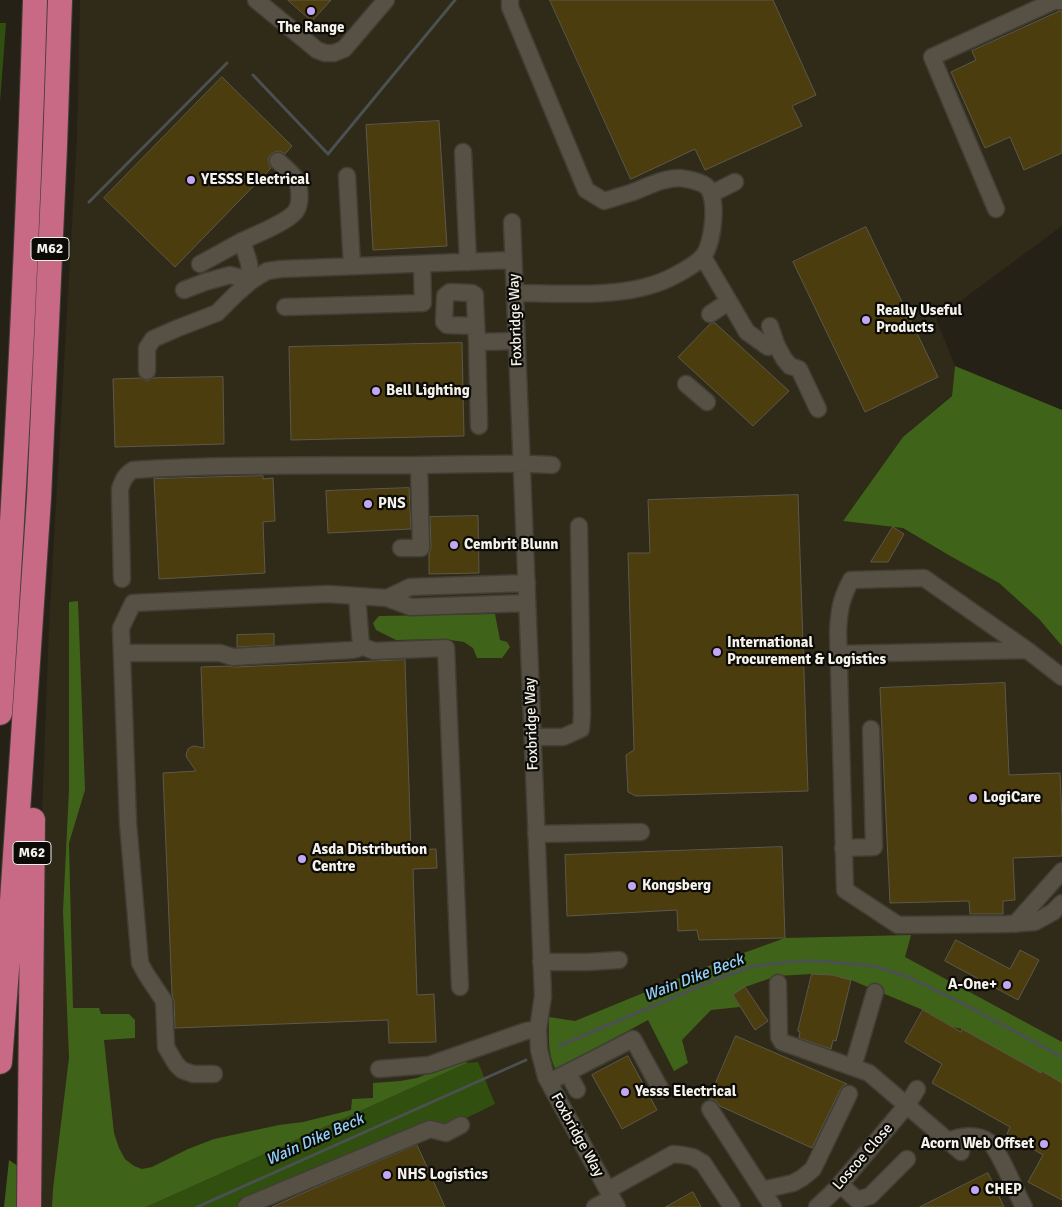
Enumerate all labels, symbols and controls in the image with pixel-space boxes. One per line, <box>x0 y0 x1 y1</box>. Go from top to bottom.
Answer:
marker: The Range <box>305 5 317 17</box>
place label: The Range <box>277 19 345 37</box>
place label: YESSS Electrical <box>201 171 310 189</box>
marker: YESSS Electrical <box>185 174 197 186</box>
road number: M62 <box>31 238 69 260</box>
street label: Foxbridge Way <box>505 273 527 367</box>
place label: Really Useful Products <box>876 302 962 337</box>
marker: Really Useful Products <box>860 314 872 326</box>
place label: Bell Lighting <box>386 382 470 400</box>
marker: Bell Lighting <box>370 385 382 397</box>
place label: PNS <box>378 495 406 513</box>
marker: PNS <box>362 498 374 510</box>
place label: Cembrit Blunn <box>464 536 559 554</box>
marker: Cembrit Blunn <box>448 539 460 551</box>
place label: International Procurement & Logistics <box>727 634 886 669</box>
marker: International Procurement & Logistics <box>711 646 723 658</box>
street label: Foxbridge Way <box>521 677 543 771</box>
place label: LogiCare <box>983 789 1041 807</box>
marker: LogiCare <box>967 792 979 804</box>
road number: M62 <box>13 841 51 864</box>
place label: Asda Distribution Centre <box>312 841 427 876</box>
marker: Asda Distribution Centre <box>296 853 308 865</box>
place label: Kongsberg <box>642 877 711 895</box>
marker: Kongsberg <box>626 880 638 892</box>
water label: Wain Dike Beck <box>642 950 746 1006</box>
place label: A-One+ <box>948 976 997 994</box>
marker: A-One+ <box>1001 979 1013 991</box>
place label: Yesss Electrical <box>635 1083 736 1101</box>
marker: Yesss Electrical <box>619 1086 631 1098</box>
street label: Foxbridge Way <box>547 1090 607 1180</box>
water label: Wain Dike Beck <box>263 1110 367 1170</box>
street label: Loscoe Close <box>829 1120 897 1194</box>
place label: Acorn Web Offset <box>921 1135 1034 1153</box>
marker: Acorn Web Offset <box>1038 1138 1050 1150</box>
place label: NHS Logistics <box>397 1166 488 1184</box>
marker: NHS Logistics <box>381 1169 393 1181</box>
place label: CHEP <box>985 1181 1022 1199</box>
marker: CHEP <box>969 1184 981 1196</box>

